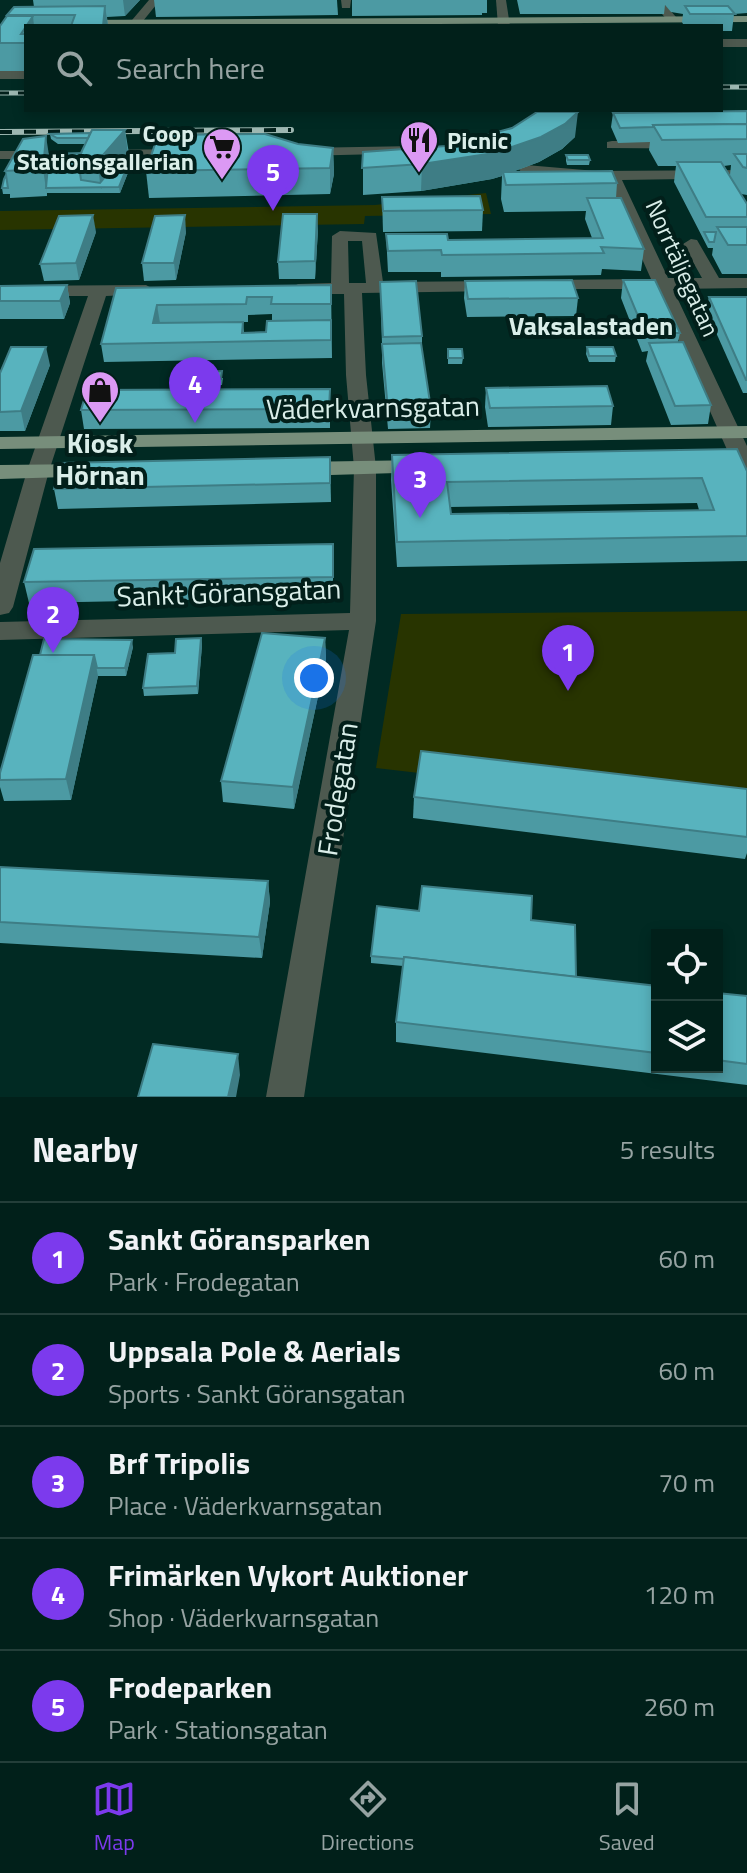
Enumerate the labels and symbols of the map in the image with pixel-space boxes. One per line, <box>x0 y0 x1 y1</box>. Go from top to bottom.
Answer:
place label: Coop Stationsgallerian <box>17 115 194 179</box>
restaurant icon: Picnic <box>398 119 440 174</box>
place label: Picnic <box>447 122 508 158</box>
supermarket icon: Coop Stationsgallerian <box>201 126 243 181</box>
pin: 5 <box>247 145 299 211</box>
street label: Norrtäljegatan <box>637 194 729 342</box>
district label: Vaksalastaden <box>509 306 673 345</box>
pin: 4 <box>169 357 221 423</box>
shop icon: Kiosk Hörnan <box>79 369 121 424</box>
street label: Väderkvarnsgatan <box>266 384 480 430</box>
place label: Kiosk Hörnan <box>55 421 145 496</box>
pin: 3 <box>394 452 446 518</box>
street label: Sankt Göransgatan <box>116 567 342 617</box>
pin: 2 <box>27 587 79 653</box>
pin: 1 <box>542 625 594 691</box>
your location <box>294 658 334 698</box>
street label: Frodegatan <box>305 719 369 859</box>

